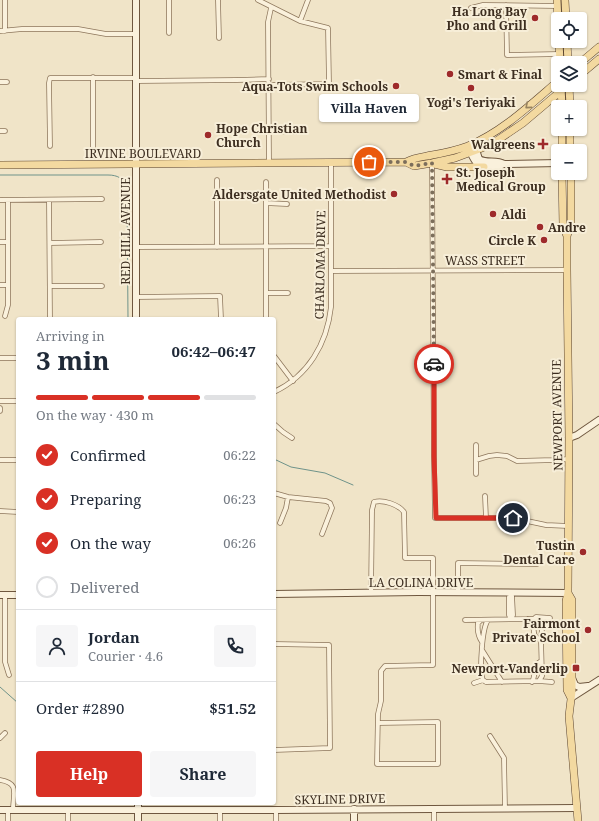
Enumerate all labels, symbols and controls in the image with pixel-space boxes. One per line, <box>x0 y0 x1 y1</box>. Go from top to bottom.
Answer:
place label: Ha Long Bay Pho and Grill <box>447 3 528 34</box>
map controls <box>551 12 587 180</box>
button: locate <box>551 12 587 48</box>
marker: Ha Long Bay Pho and Grill <box>530 13 540 23</box>
button: layers <box>551 56 587 92</box>
place label: Smart & Final <box>458 66 543 83</box>
marker: Smart & Final <box>445 69 455 79</box>
place label: Aqua-Tots Swim Schools <box>242 78 388 95</box>
marker: Aqua-Tots Swim Schools <box>391 81 401 91</box>
marker: Yogi's Teriyaki <box>466 83 476 93</box>
callout: Villa Haven <box>319 94 419 122</box>
place label: Yogi's Teriyaki <box>427 94 516 111</box>
text: Villa Haven <box>331 99 407 117</box>
button: + <box>551 100 587 136</box>
one-way arrow <box>526 102 533 109</box>
place label: Hope Christian Church <box>216 120 308 151</box>
marker: Hope Christian Church <box>203 130 213 140</box>
place label: Walgreens <box>471 136 535 153</box>
marker: Walgreens <box>538 139 548 149</box>
button: − <box>551 144 587 180</box>
street label: IRVINE BOULEVARD <box>85 145 201 162</box>
pin <box>352 145 386 179</box>
icon: bag <box>358 151 380 173</box>
place label: St. Joseph Medical Group <box>456 164 546 195</box>
marker: St. Joseph Medical Group <box>441 173 453 185</box>
street label: RED HILL AVENUE <box>117 177 134 285</box>
place label: Aldersgate United Methodist <box>212 186 386 203</box>
marker: Aldersgate United Methodist <box>389 189 399 199</box>
place label: Aldi <box>501 206 527 223</box>
marker: Aldi <box>488 209 498 219</box>
street label: CHARLOMA DRIVE <box>311 210 329 320</box>
place label: Andre <box>548 219 586 236</box>
marker: Andre <box>535 222 545 232</box>
place label: Circle K <box>488 232 536 249</box>
marker: Circle K <box>539 235 549 245</box>
street label: WASS STREET <box>445 252 526 269</box>
text: Arriving in <box>36 327 105 345</box>
text: 06:42–06:47 <box>172 341 256 361</box>
text: 3 min <box>36 342 110 378</box>
courier <box>414 344 454 384</box>
icon: car <box>423 353 445 375</box>
street label: NEWPORT AVENUE <box>548 359 566 471</box>
text: On the way · 430 m <box>36 406 154 424</box>
icon: check <box>36 444 58 466</box>
text: Confirmed <box>70 445 146 465</box>
text: 06:22 <box>223 446 256 464</box>
icon: check <box>36 488 58 510</box>
text: Preparing <box>70 489 141 509</box>
text: 06:23 <box>223 490 256 508</box>
pin <box>496 501 530 535</box>
icon: home <box>502 507 524 529</box>
icon: check <box>36 532 58 554</box>
text: On the way <box>70 533 151 553</box>
text: 06:26 <box>223 534 256 552</box>
place label: Tustin Dental Care <box>503 537 575 568</box>
marker: Tustin Dental Care <box>578 547 588 557</box>
street label: LA COLINA DRIVE <box>369 574 473 591</box>
text: Delivered <box>70 577 139 597</box>
place label: Fairmont Private School <box>492 615 581 646</box>
button: person <box>36 625 78 667</box>
button: phone <box>214 625 256 667</box>
marker: Fairmont Private School <box>583 625 593 635</box>
text: Jordan <box>88 627 140 647</box>
text: Courier · 4.6 <box>88 647 163 665</box>
place label: Newport-Vanderlip <box>451 660 568 677</box>
marker: Newport-Vanderlip <box>571 663 581 673</box>
text: Order #2890 <box>36 698 124 718</box>
text: $51.52 <box>209 698 256 718</box>
button: Help <box>36 751 142 797</box>
button: Share <box>150 751 256 797</box>
street label: SKYLINE DRIVE <box>295 790 385 808</box>

